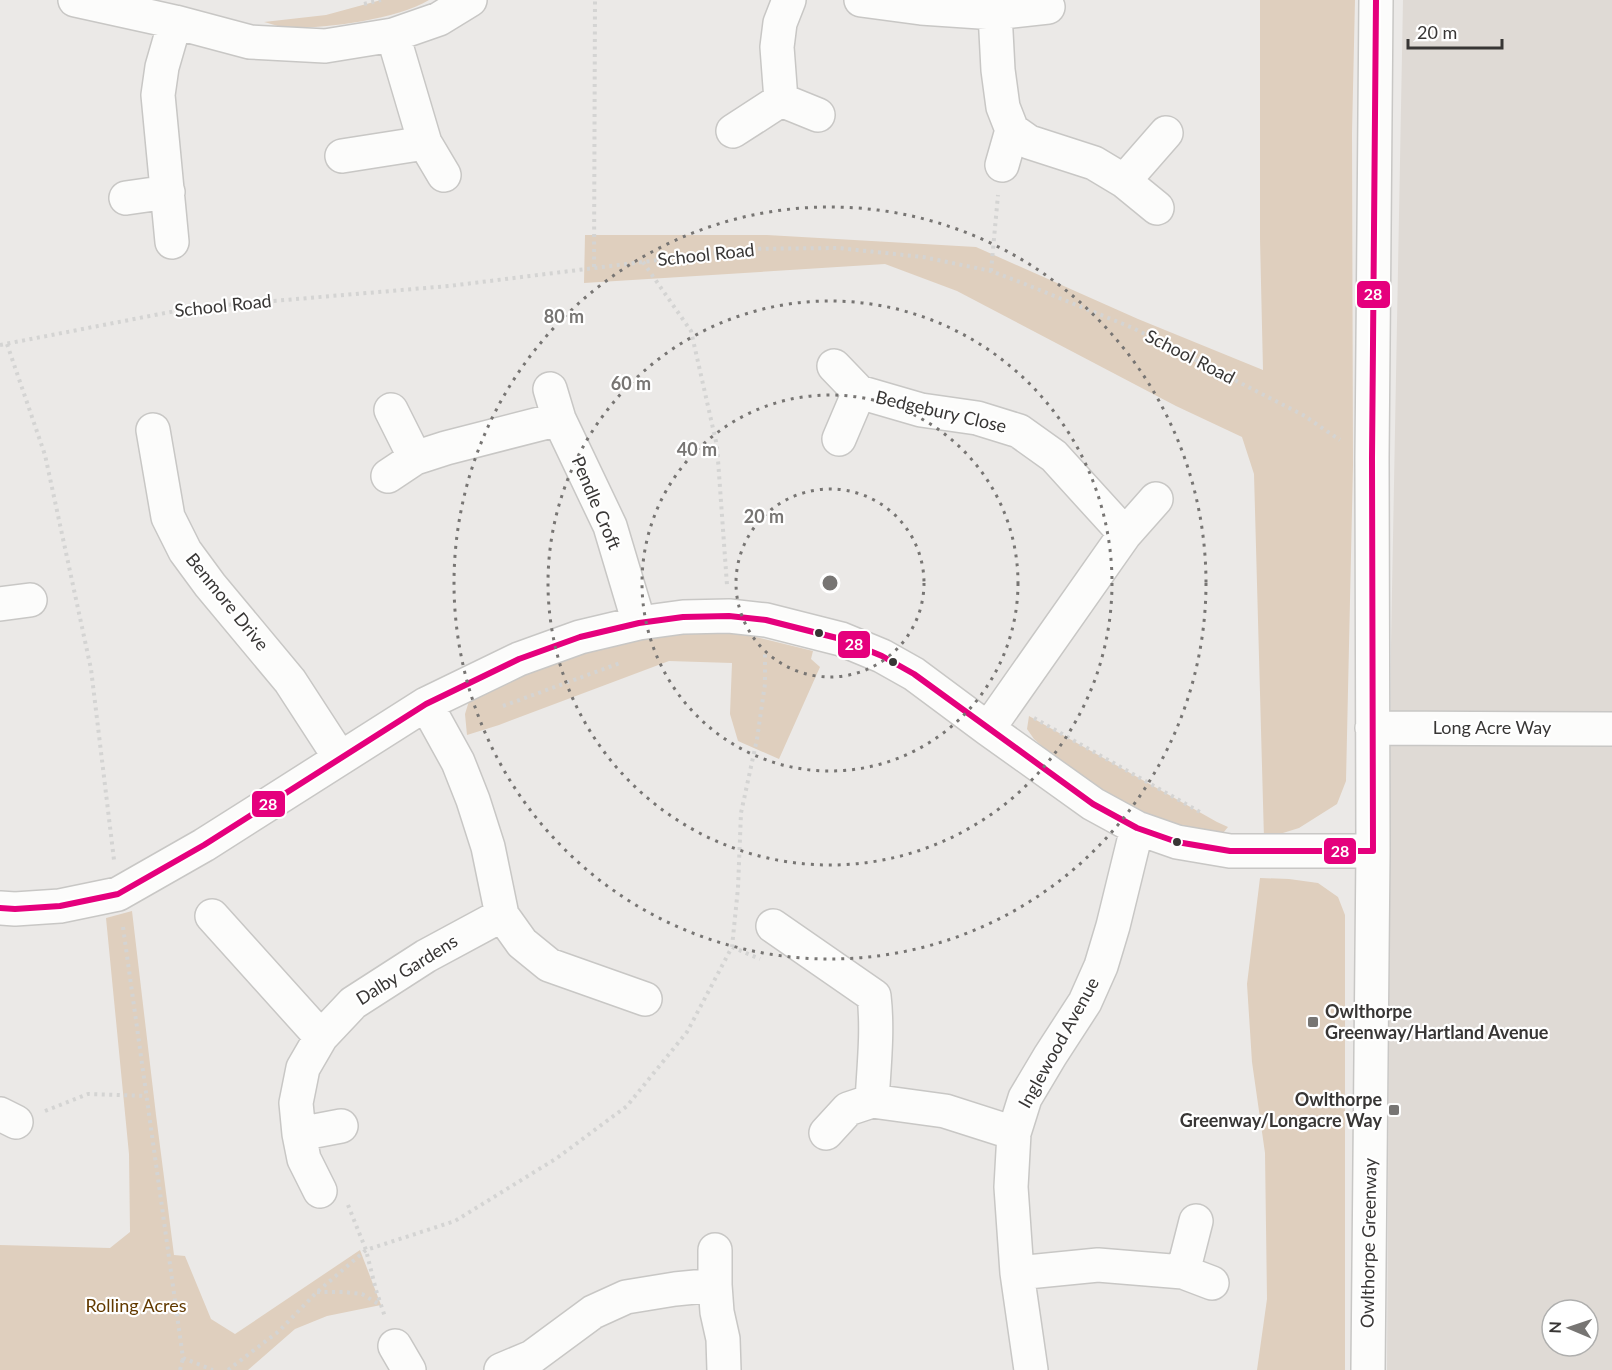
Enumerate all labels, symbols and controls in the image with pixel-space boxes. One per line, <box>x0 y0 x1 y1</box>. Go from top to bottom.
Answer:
scale bar <box>1408 12 1502 50</box>
text: 20 m <box>1417 21 1457 43</box>
street label: School Road <box>656 238 756 270</box>
line badge: 28 <box>1356 280 1391 309</box>
text: 28 <box>1364 284 1382 303</box>
street label: School Road <box>173 289 273 321</box>
text: 80 m <box>544 305 584 327</box>
street label: School Road <box>1142 324 1239 388</box>
text: 60 m <box>611 372 651 394</box>
street label: Bedgebury Close <box>874 385 1009 437</box>
text: 40 m <box>677 438 717 460</box>
street label: Pendle Croft <box>567 453 627 553</box>
text: 20 m <box>744 505 784 527</box>
street label: Benmore Drive <box>182 548 274 655</box>
centre of rings <box>820 573 840 593</box>
unlabelled marker <box>813 627 825 639</box>
line badge: 28 <box>837 630 871 659</box>
text: 28 <box>845 634 863 653</box>
unlabelled marker <box>887 656 899 668</box>
street label: Long Acre Way <box>1433 716 1552 738</box>
line badge: 28 <box>251 790 286 818</box>
text: 28 <box>259 794 277 813</box>
unlabelled marker <box>1171 836 1183 848</box>
line badge: 28 <box>1323 837 1357 865</box>
text: 28 <box>1331 841 1349 860</box>
street label: Dalby Gardens <box>352 929 461 1009</box>
street label: Inglewood Avenue <box>1013 973 1103 1112</box>
place label: Owlthorpe Greenway/Hartland Avenue <box>1325 1000 1549 1043</box>
marker: Owlthorpe Greenway/Hartland Avenue <box>1306 1015 1320 1029</box>
place label: Owlthorpe Greenway/Longacre Way <box>1180 1088 1382 1131</box>
marker: Owlthorpe Greenway/Longacre Way <box>1387 1103 1401 1117</box>
street label: Owlthorpe Greenway <box>1356 1157 1380 1328</box>
park label: Rolling Acres <box>85 1294 187 1316</box>
north arrow <box>1540 1298 1600 1358</box>
text: N <box>1545 1321 1564 1334</box>

